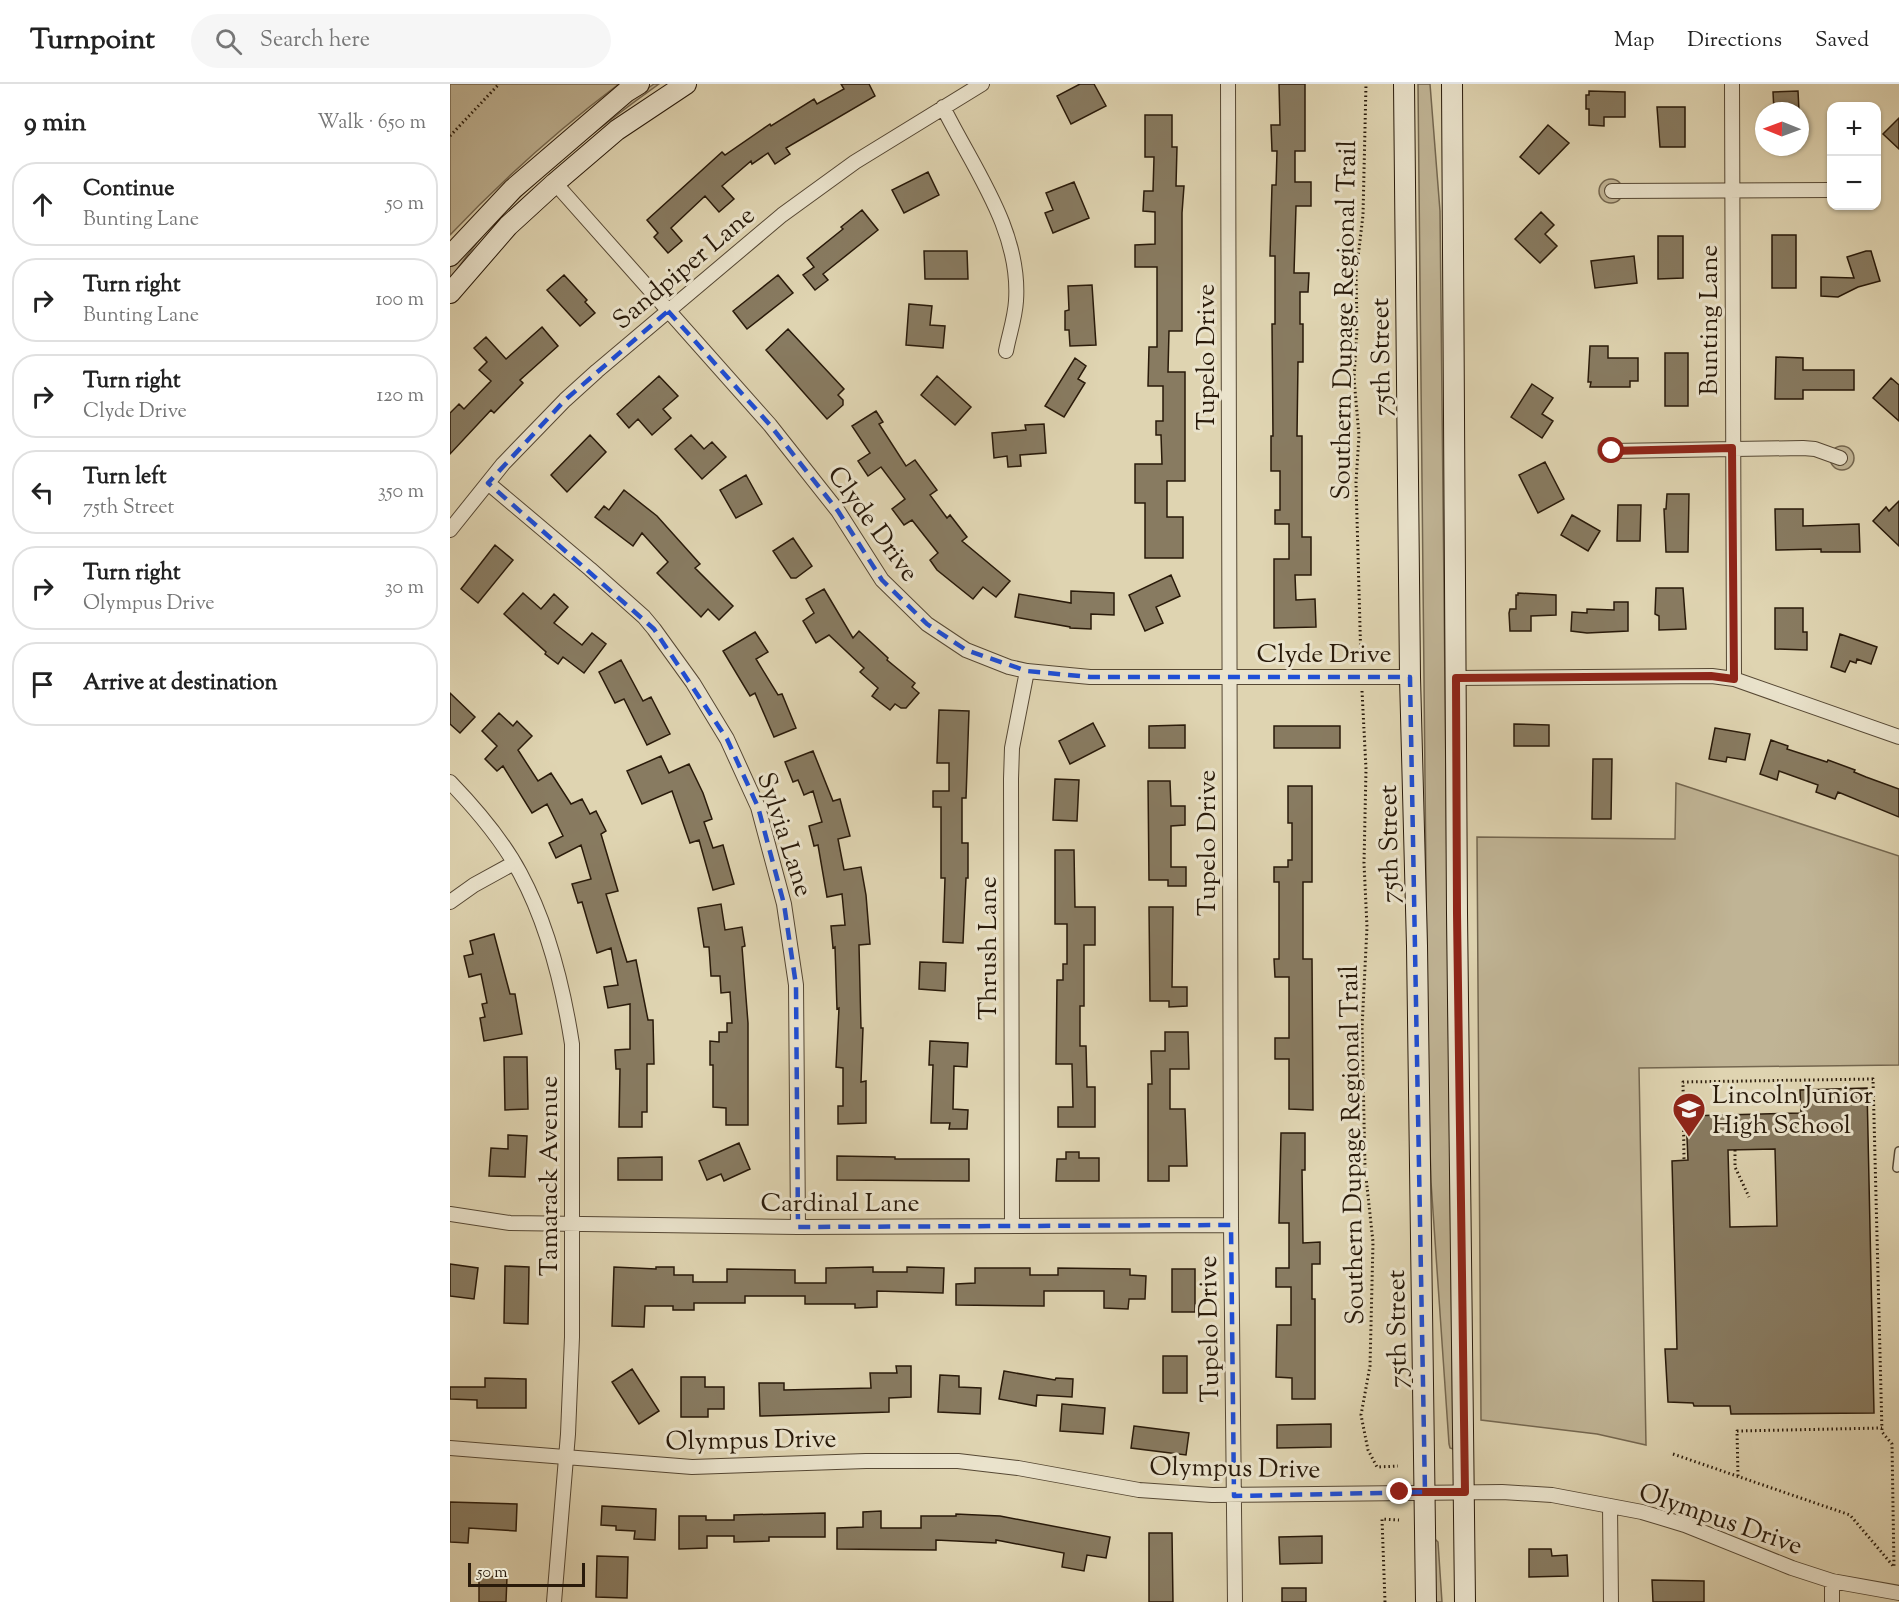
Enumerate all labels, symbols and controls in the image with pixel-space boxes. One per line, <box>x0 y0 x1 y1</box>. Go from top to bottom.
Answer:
search box <box>191 14 611 68</box>
text: Turnpoint <box>30 21 155 61</box>
icon: search <box>212 25 245 58</box>
text: Search here <box>260 25 370 57</box>
text: Map <box>1614 26 1654 56</box>
text: Directions <box>1687 26 1782 56</box>
text: Saved <box>1815 26 1869 56</box>
north arrow <box>1755 102 1809 156</box>
map controls <box>1827 102 1881 210</box>
button: + <box>1827 102 1881 156</box>
text: 9 min <box>24 105 86 142</box>
text: Walk · 650 m <box>317 109 426 138</box>
street label: Southern Dupage Regional Trail <box>1324 140 1367 500</box>
button: − <box>1827 156 1881 210</box>
text: Continue <box>83 174 174 206</box>
icon: ahead <box>26 188 59 221</box>
text: 50 m <box>386 190 424 219</box>
street label: Sandpiper Lane <box>606 198 764 339</box>
text: Bunting Lane <box>83 206 199 235</box>
street label: Bunting Lane <box>1692 245 1729 395</box>
text: Turn right <box>83 270 180 302</box>
icon: right <box>26 284 59 317</box>
street label: Tupelo Drive <box>1189 284 1226 430</box>
text: 100 m <box>375 286 424 315</box>
street label: 75th Street <box>1363 297 1402 417</box>
text: Bunting Lane <box>83 302 199 331</box>
text: Turn right <box>83 366 180 398</box>
icon: right <box>26 380 59 413</box>
text: 120 m <box>376 382 424 411</box>
text: Clyde Drive <box>83 398 187 427</box>
route start <box>1598 437 1624 463</box>
street label: Clyde Drive <box>817 459 927 590</box>
text: Turn left <box>83 462 166 494</box>
icon: left <box>26 476 59 509</box>
text: 350 m <box>378 478 424 507</box>
text: 75th Street <box>83 494 174 523</box>
text: Turn right <box>83 558 180 590</box>
icon: right <box>26 572 59 605</box>
text: 30 m <box>385 574 424 603</box>
text: Olympus Drive <box>83 590 215 619</box>
street label: Clyde Drive <box>1256 637 1392 674</box>
icon: arrive <box>26 668 59 701</box>
text: Arrive at destination <box>83 668 278 700</box>
street label: Sylvia Lane <box>746 768 821 902</box>
street label: Tupelo Drive <box>1190 770 1227 916</box>
street label: 75th Street <box>1371 784 1410 904</box>
street label: Thrush Lane <box>971 876 1008 1020</box>
street label: Southern Dupage Regional Trail <box>1332 965 1375 1325</box>
street label: Tamarack Avenue <box>532 1076 569 1276</box>
place label: Lincoln Junior High School <box>1712 1078 1874 1145</box>
school or university icon: Lincoln Junior High School <box>1671 1091 1707 1138</box>
street label: Cardinal Lane <box>760 1186 920 1223</box>
street label: Tupelo Drive <box>1191 1255 1230 1403</box>
street label: 75th Street <box>1379 1269 1418 1389</box>
street label: Olympus Drive <box>665 1422 837 1461</box>
street label: Olympus Drive <box>1149 1450 1321 1489</box>
street label: Olympus Drive <box>1633 1475 1807 1566</box>
route end <box>1386 1478 1412 1504</box>
scale bar <box>468 1560 585 1588</box>
text: 50 m <box>477 1562 508 1585</box>

